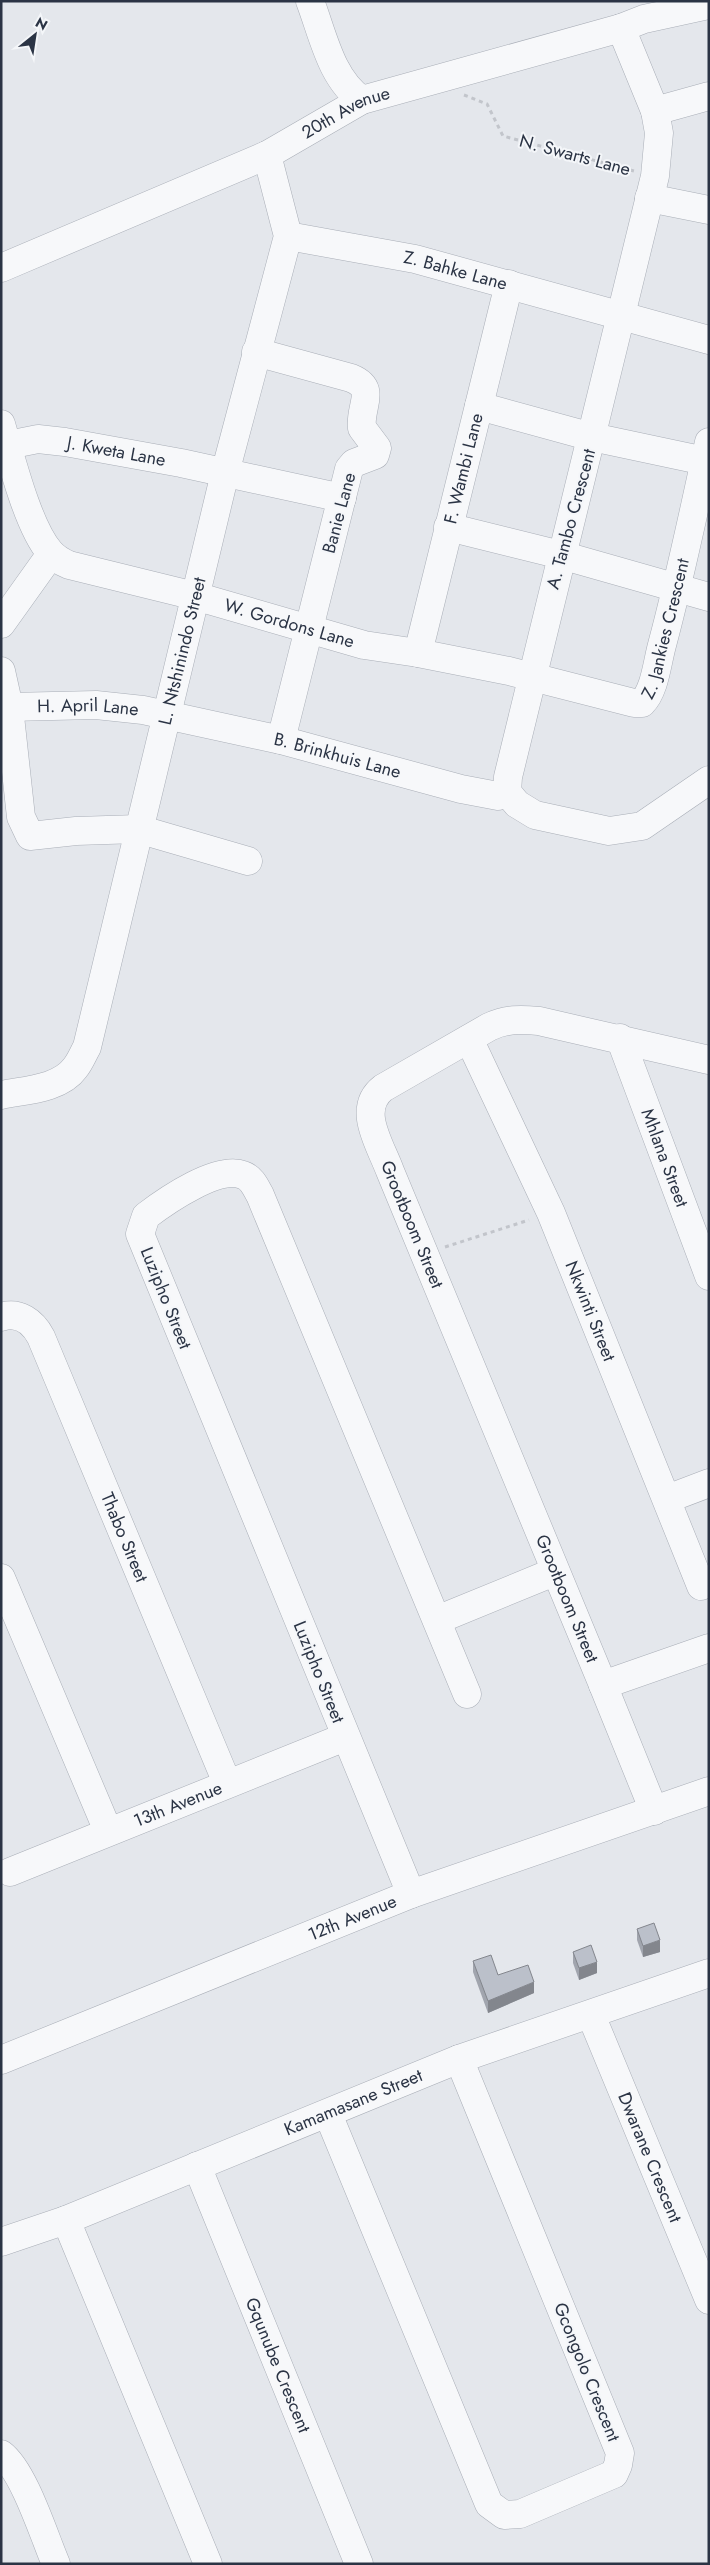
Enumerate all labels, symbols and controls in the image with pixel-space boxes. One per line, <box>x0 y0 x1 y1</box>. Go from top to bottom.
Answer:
north arrow <box>10 10 60 60</box>
text: N <box>32 12 51 35</box>
street label: 20th Avenue <box>297 80 393 145</box>
street label: N. Swarts Lane <box>517 128 633 182</box>
street label: Z. Bahke Lane <box>401 244 510 297</box>
street label: F. Wambi Lane <box>437 410 490 527</box>
street label: J. Kweta Lane <box>63 429 168 473</box>
street label: A. Tambo Crescent <box>540 445 602 592</box>
street label: Banie Lane <box>316 470 362 556</box>
street label: Z. Jankies Crescent <box>635 555 696 704</box>
street label: L. Ntshinindo Street <box>152 574 213 728</box>
street label: W. Gordons Lane <box>221 592 358 655</box>
street label: H. April Lane <box>37 692 140 722</box>
street label: B. Brinkhuis Lane <box>272 726 404 785</box>
street label: Mhlana Street <box>635 1105 695 1211</box>
street label: Grootboom Street <box>374 1157 450 1293</box>
street label: Luzipho Street <box>134 1243 199 1354</box>
street label: Nkwinti Street <box>559 1257 622 1366</box>
street label: Thabo Street <box>94 1488 155 1587</box>
street label: Grootboom Street <box>529 1531 605 1667</box>
street label: Luzipho Street <box>287 1617 352 1728</box>
street label: 13th Avenue <box>130 1775 226 1834</box>
street label: 12th Avenue <box>304 1888 401 1947</box>
street label: Kamamasane Street <box>280 2062 427 2142</box>
street label: Dwarane Crescent <box>611 2088 689 2227</box>
street label: Gqunube Crescent <box>239 2294 317 2437</box>
street label: Gcongolo Crescent <box>547 2299 627 2446</box>

